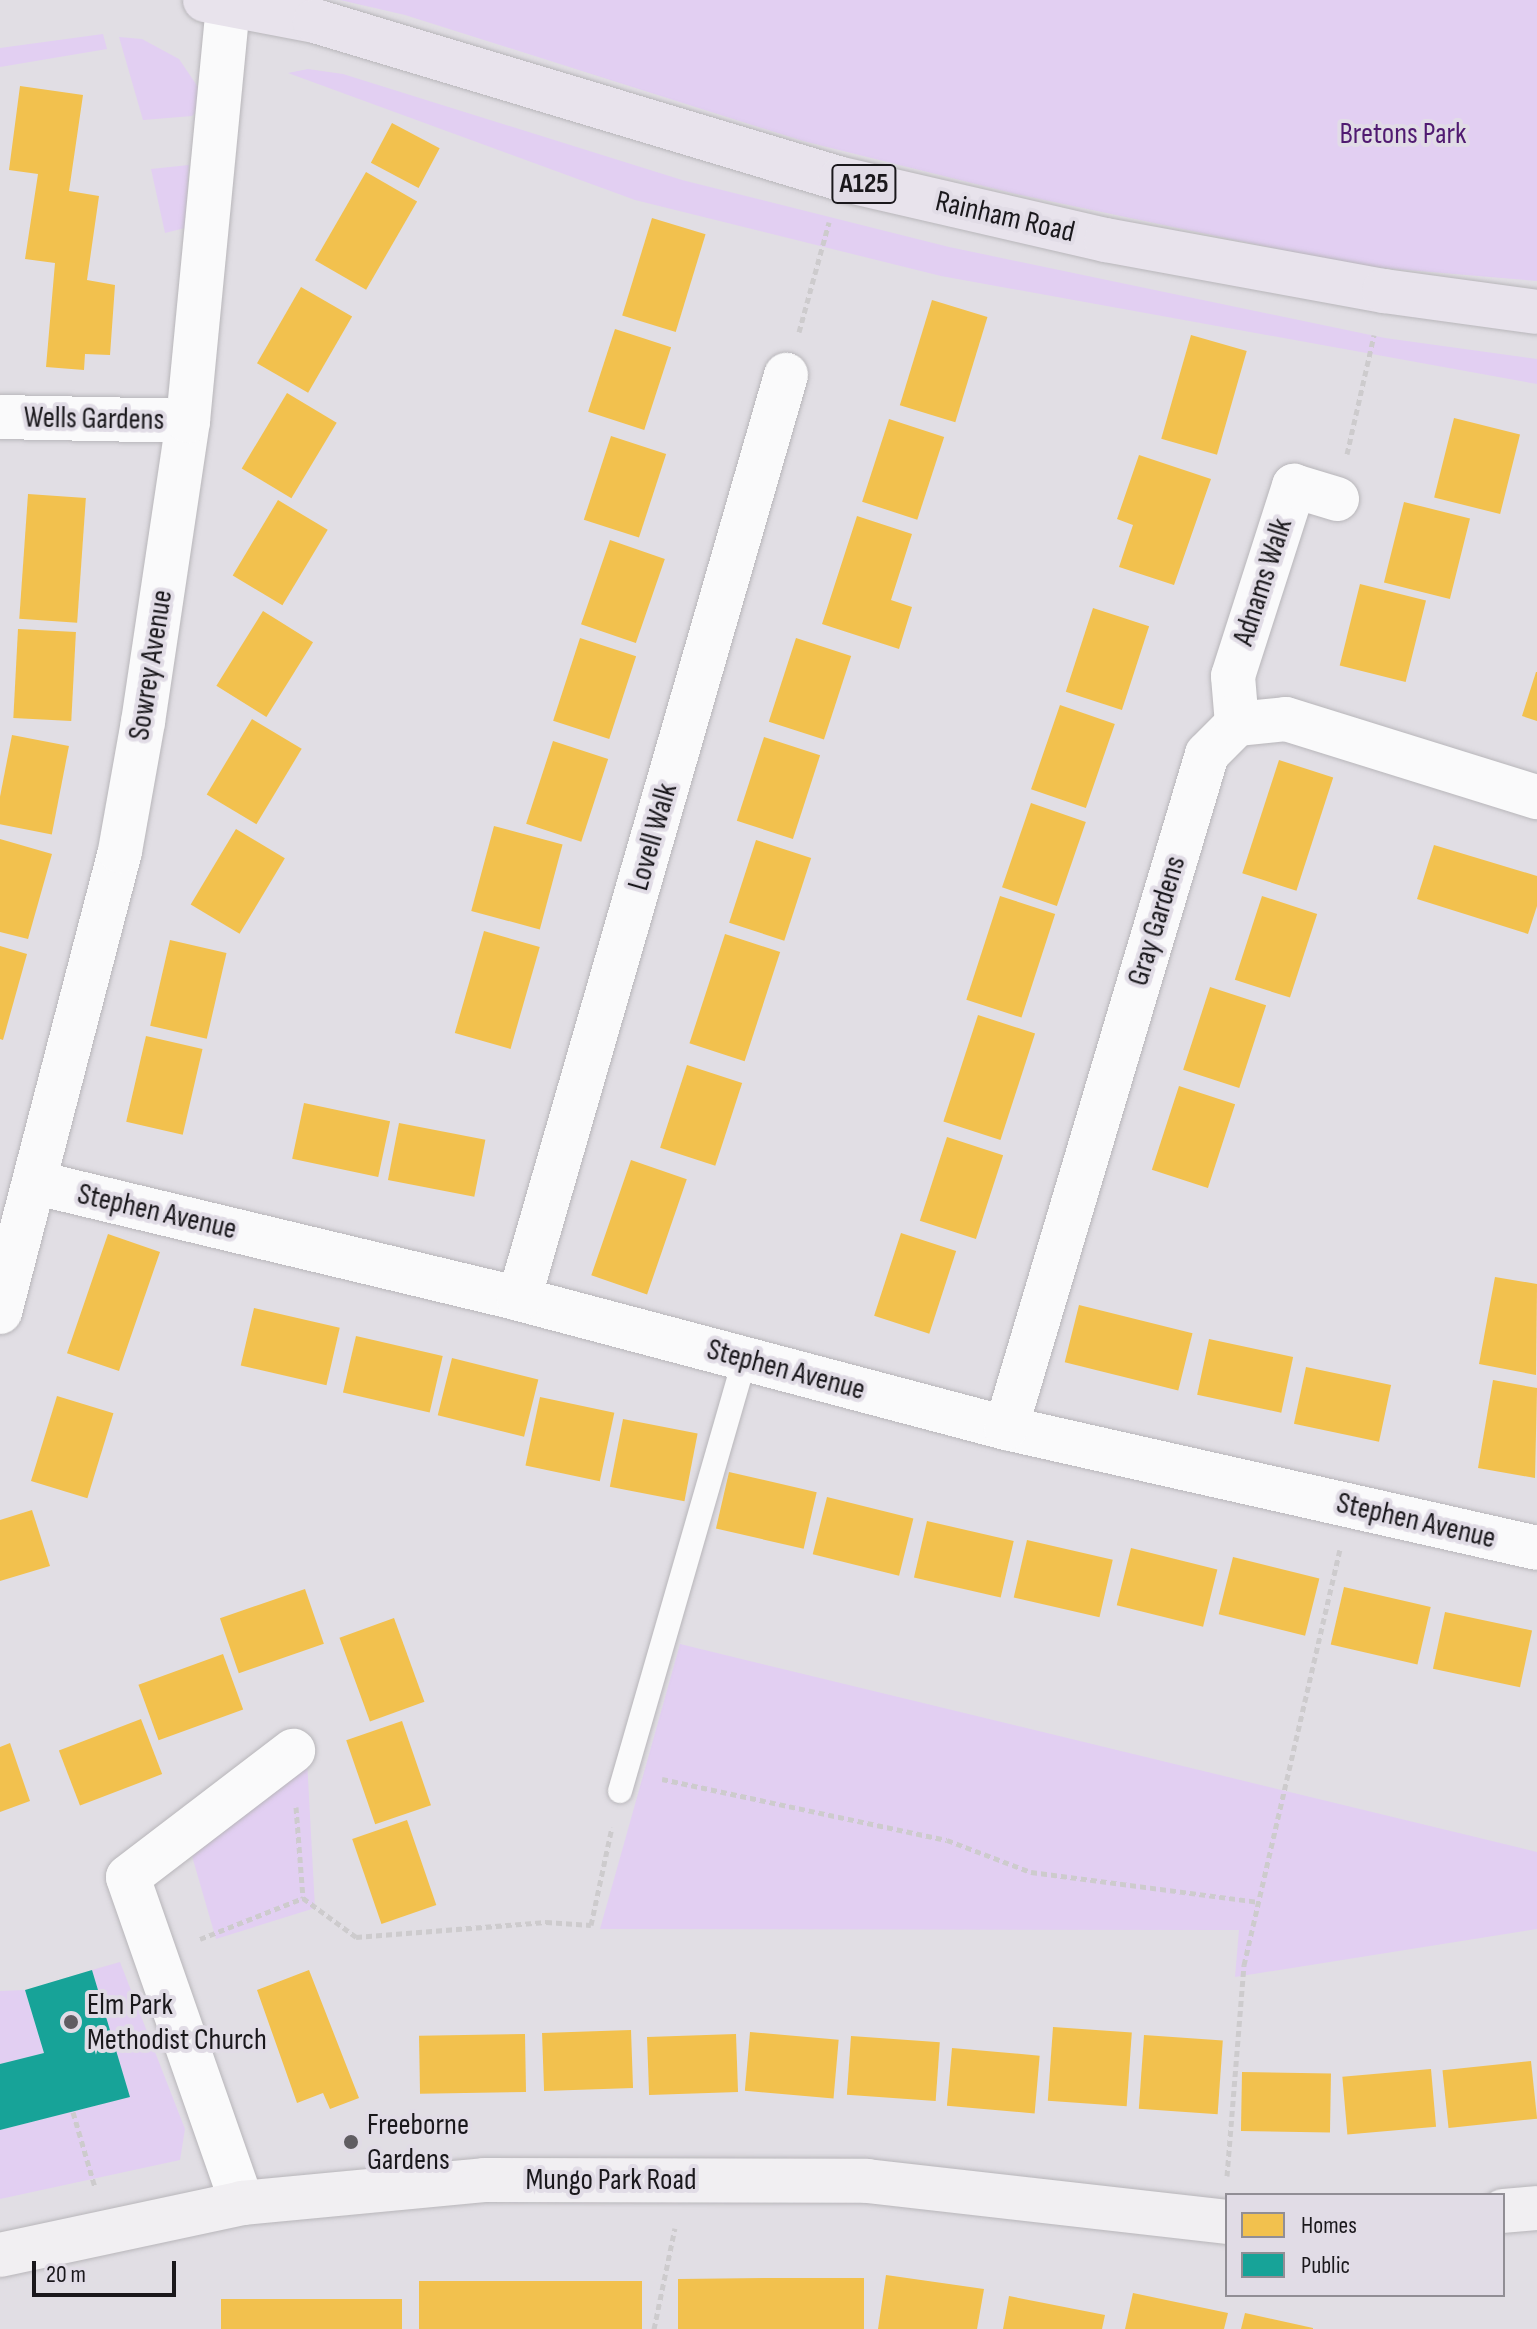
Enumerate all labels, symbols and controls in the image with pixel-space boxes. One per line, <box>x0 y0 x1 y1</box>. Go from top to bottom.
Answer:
park label: Bretons Park <box>1339 116 1467 152</box>
road number: A125 <box>830 160 898 208</box>
street label: Rainham Road <box>932 184 1078 250</box>
street label: Wells Gardens <box>23 400 165 438</box>
street label: Adnams Walk <box>1226 514 1300 650</box>
street label: Sowrey Avenue <box>121 587 181 743</box>
street label: Lovell Walk <box>621 779 685 895</box>
street label: Gray Gardens <box>1120 852 1194 990</box>
street label: Stephen Avenue <box>74 1176 240 1248</box>
street label: Stephen Avenue <box>703 1332 869 1408</box>
street label: Stephen Avenue <box>1333 1485 1499 1557</box>
place label: Elm Park Methodist Church <box>87 1987 267 2058</box>
marker: Elm Park Methodist Church <box>62 2013 80 2031</box>
place label: Freeborne Gardens <box>367 2107 469 2178</box>
marker: Freeborne Gardens <box>342 2133 360 2151</box>
street label: Mungo Park Road <box>526 2162 696 2198</box>
legend <box>1225 2193 1505 2297</box>
text: Homes <box>1301 2211 1357 2240</box>
scale bar <box>36 2245 180 2295</box>
text: Public <box>1301 2251 1350 2280</box>
text: 20 m <box>46 2260 86 2289</box>

